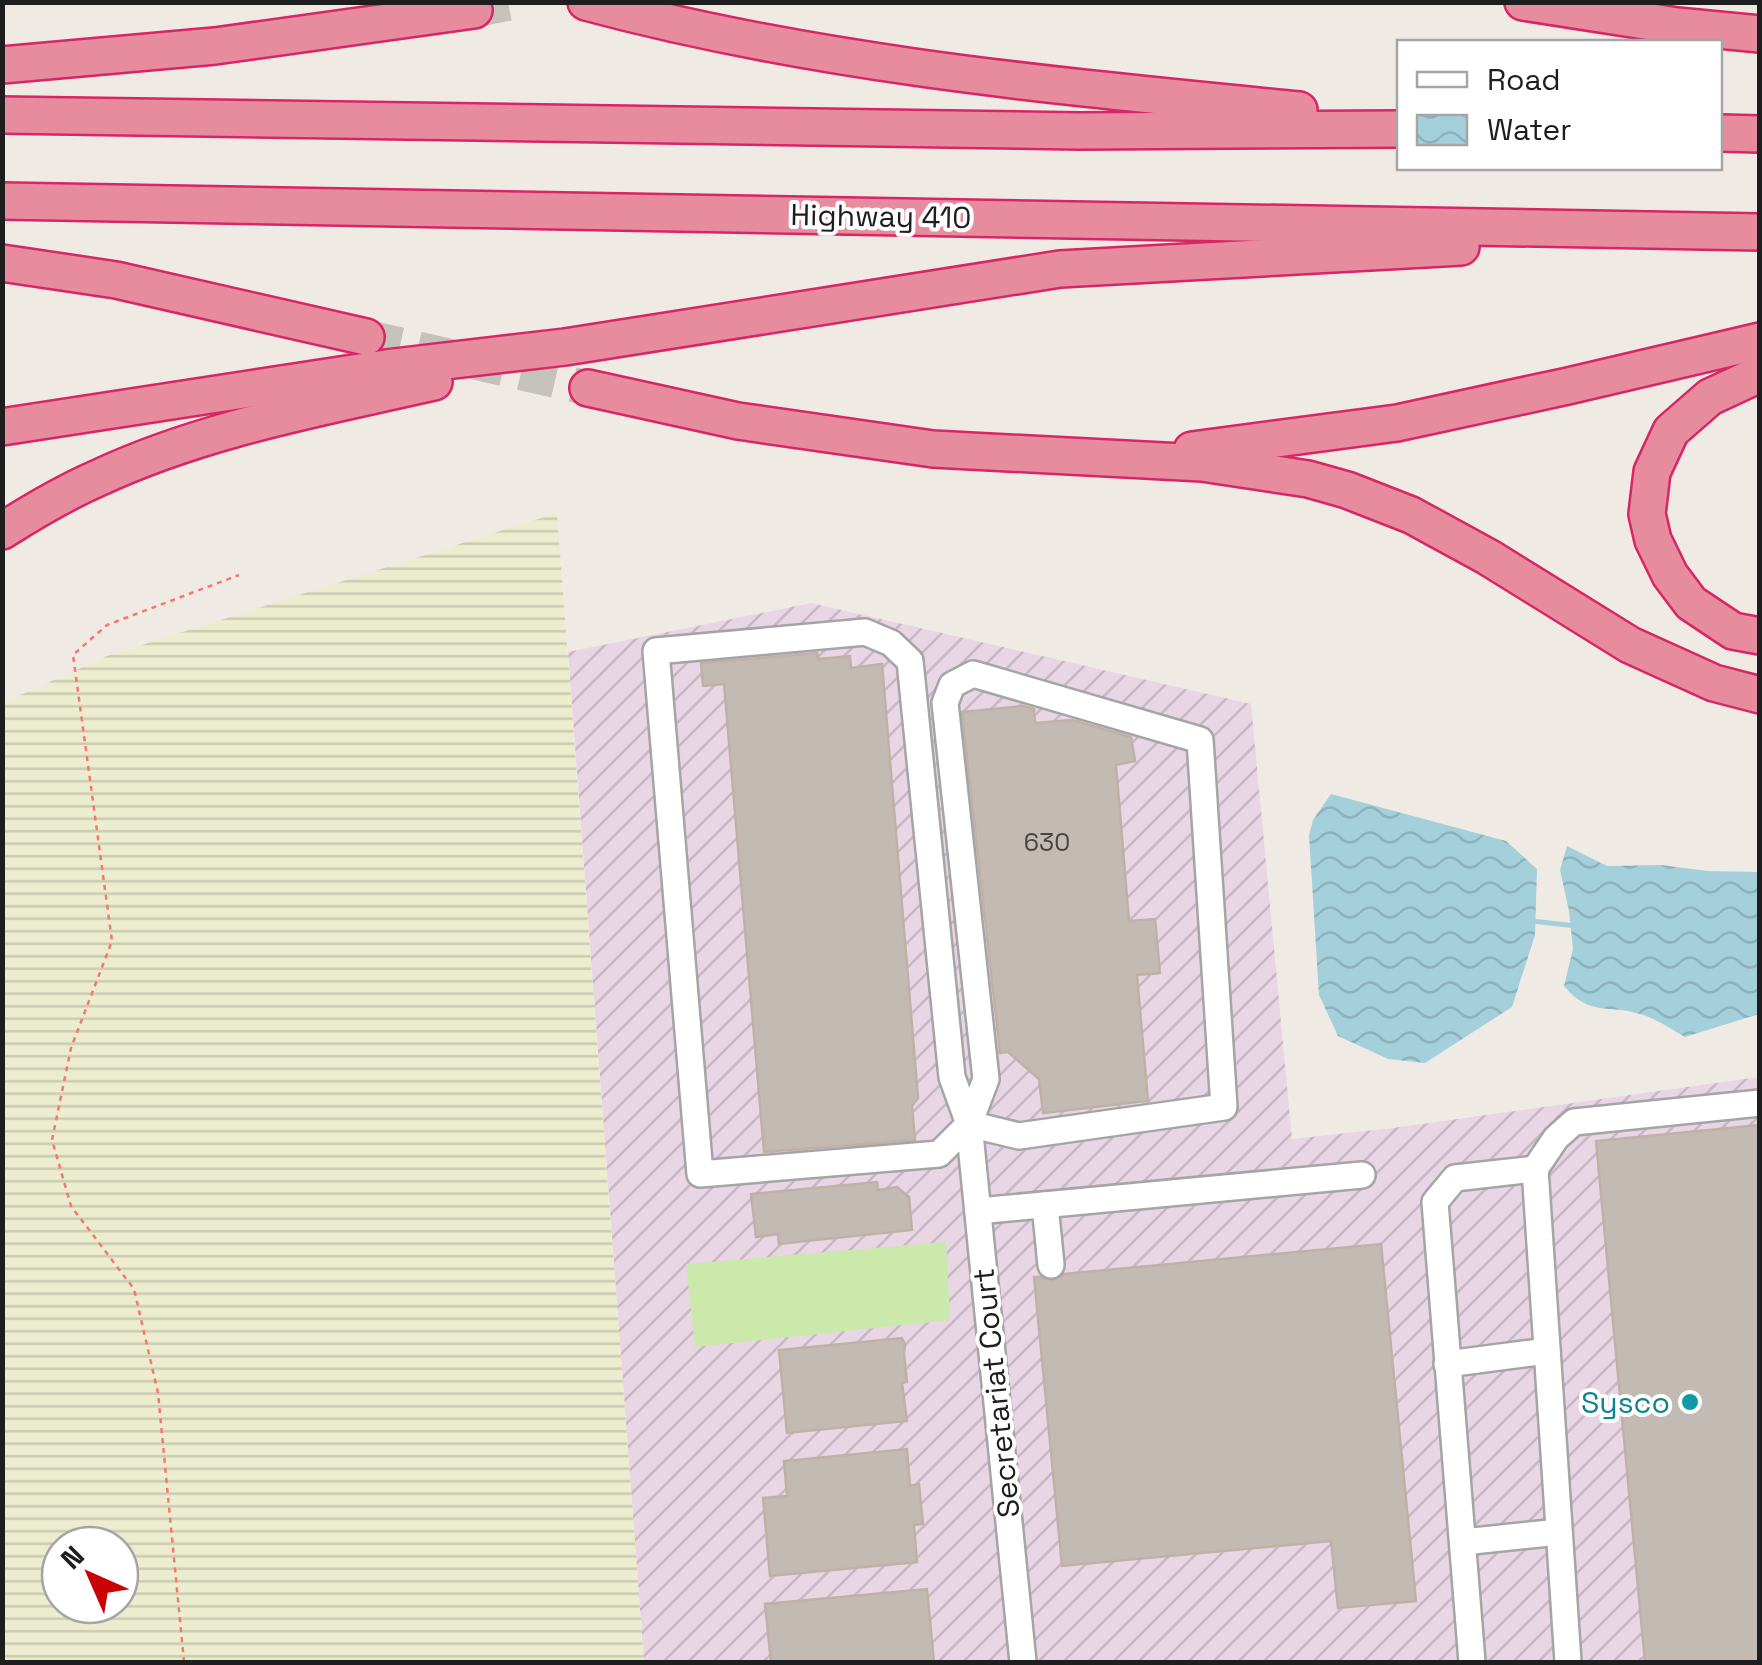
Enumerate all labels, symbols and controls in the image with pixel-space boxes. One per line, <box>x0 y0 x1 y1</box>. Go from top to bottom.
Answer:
legend <box>1397 40 1722 170</box>
text: Road <box>1487 60 1561 99</box>
text: Water <box>1487 110 1572 149</box>
street label: Highway 410 <box>790 195 972 237</box>
house number: 630 <box>1024 826 1070 858</box>
street label: Secretariat Court <box>964 1266 1028 1520</box>
place label: Sysco <box>1581 1383 1670 1422</box>
marker: Sysco <box>1679 1391 1701 1413</box>
north arrow <box>40 1525 140 1625</box>
text: N <box>53 1538 92 1577</box>

